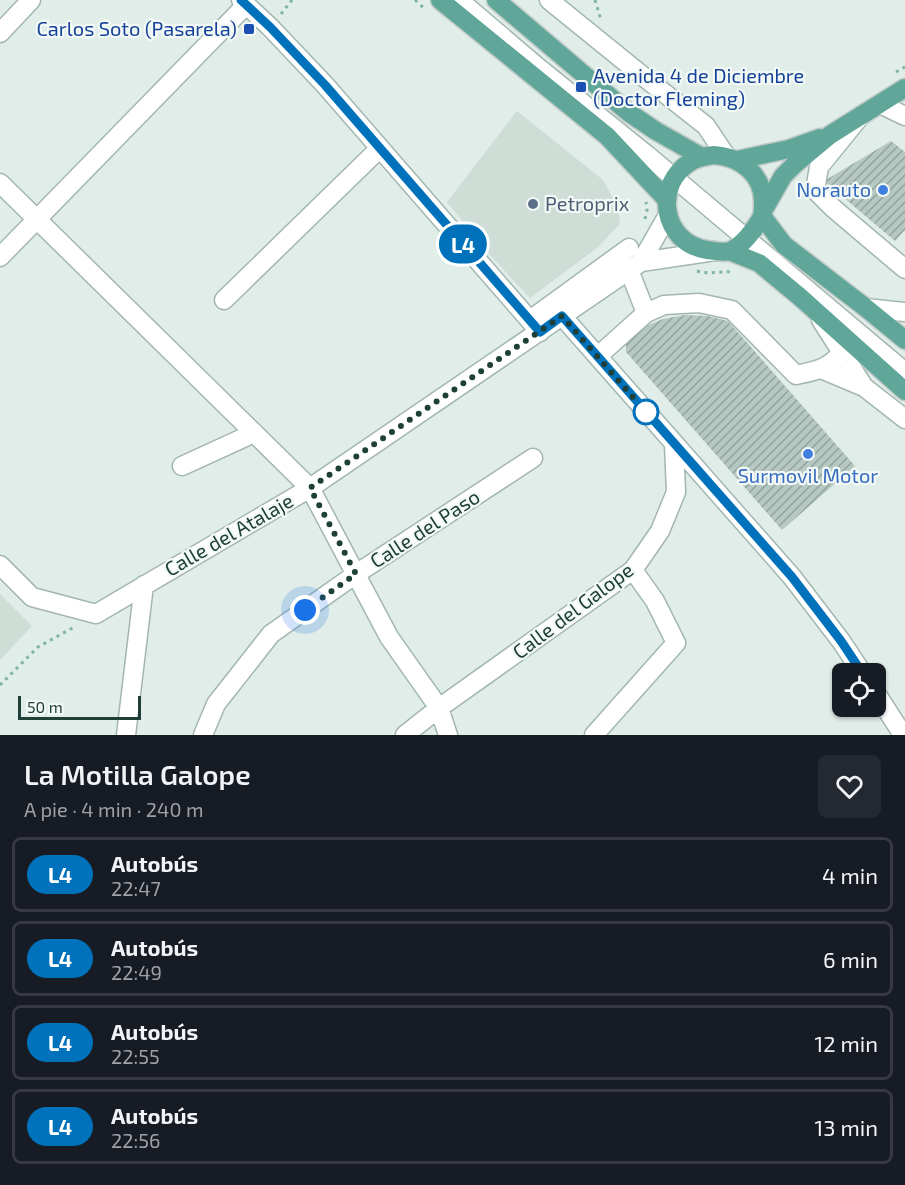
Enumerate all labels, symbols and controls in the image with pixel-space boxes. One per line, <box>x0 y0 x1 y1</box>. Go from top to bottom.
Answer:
place label: Carlos Soto (Pasarela) <box>36 16 237 40</box>
marker: Carlos Soto (Pasarela) <box>242 22 256 36</box>
place label: Avenida 4 de Diciembre (Doctor Fleming) <box>593 63 804 110</box>
marker: Avenida 4 de Diciembre (Doctor Fleming) <box>574 80 588 94</box>
place label: Norauto <box>796 177 871 201</box>
marker: Norauto <box>876 183 890 197</box>
place label: Petroprix <box>545 191 630 215</box>
marker: Petroprix <box>526 197 540 211</box>
line badge: L4 <box>436 224 490 264</box>
text: L4 <box>451 232 475 257</box>
unlabelled marker <box>633 399 659 425</box>
marker: Surmovil Motor <box>801 447 815 461</box>
place label: Surmovil Motor <box>738 463 878 487</box>
street label: Calle del Paso <box>365 484 484 572</box>
street label: Calle del Atalaje <box>160 488 297 581</box>
street label: Calle del Galope <box>507 557 637 663</box>
your location <box>290 595 320 625</box>
map controls <box>832 663 886 717</box>
button: locate <box>832 663 886 717</box>
scale bar <box>18 693 141 720</box>
text: 50 m <box>27 697 63 716</box>
button: heart <box>818 755 881 818</box>
text: La Motilla Galope <box>24 757 251 791</box>
text: A pie · 4 min · 240 m <box>24 797 203 821</box>
text: Autobús <box>111 850 198 876</box>
text: L4 <box>48 862 72 887</box>
text: 4 min <box>822 862 878 888</box>
text: 22:47 <box>111 876 161 900</box>
text: Autobús <box>111 934 198 960</box>
text: L4 <box>48 946 72 971</box>
text: 6 min <box>823 946 878 972</box>
text: 22:49 <box>111 960 162 984</box>
text: Autobús <box>111 1018 198 1044</box>
text: L4 <box>48 1030 72 1055</box>
text: 12 min <box>814 1030 878 1056</box>
text: 22:55 <box>111 1044 160 1068</box>
text: Autobús <box>111 1102 198 1128</box>
text: L4 <box>48 1114 72 1139</box>
text: 13 min <box>815 1114 878 1140</box>
text: 22:56 <box>111 1128 160 1152</box>

